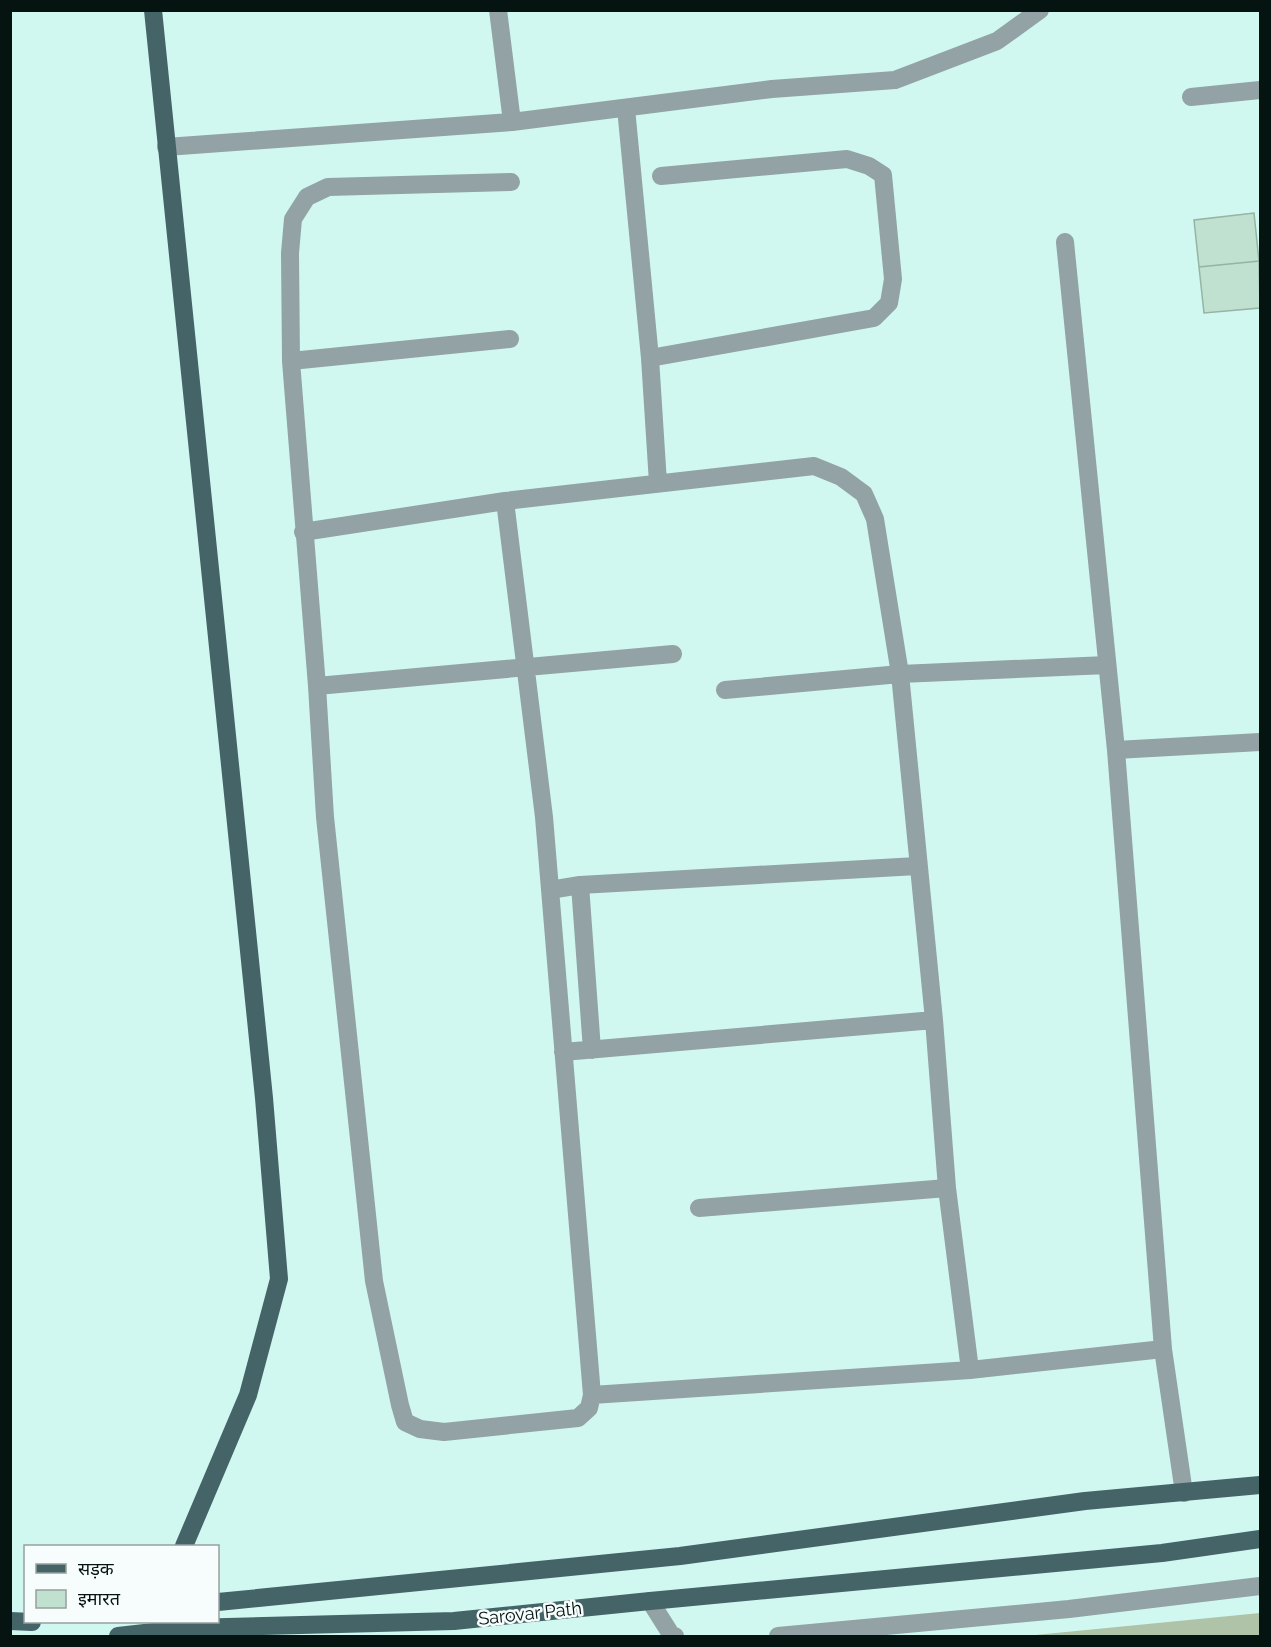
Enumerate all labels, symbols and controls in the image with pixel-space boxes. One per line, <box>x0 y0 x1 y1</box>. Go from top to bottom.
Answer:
legend <box>24 1545 219 1623</box>
text: सड़क <box>78 1558 115 1579</box>
text: इमारत <box>78 1588 121 1609</box>
street label: Sarovar Path <box>477 1597 583 1629</box>

